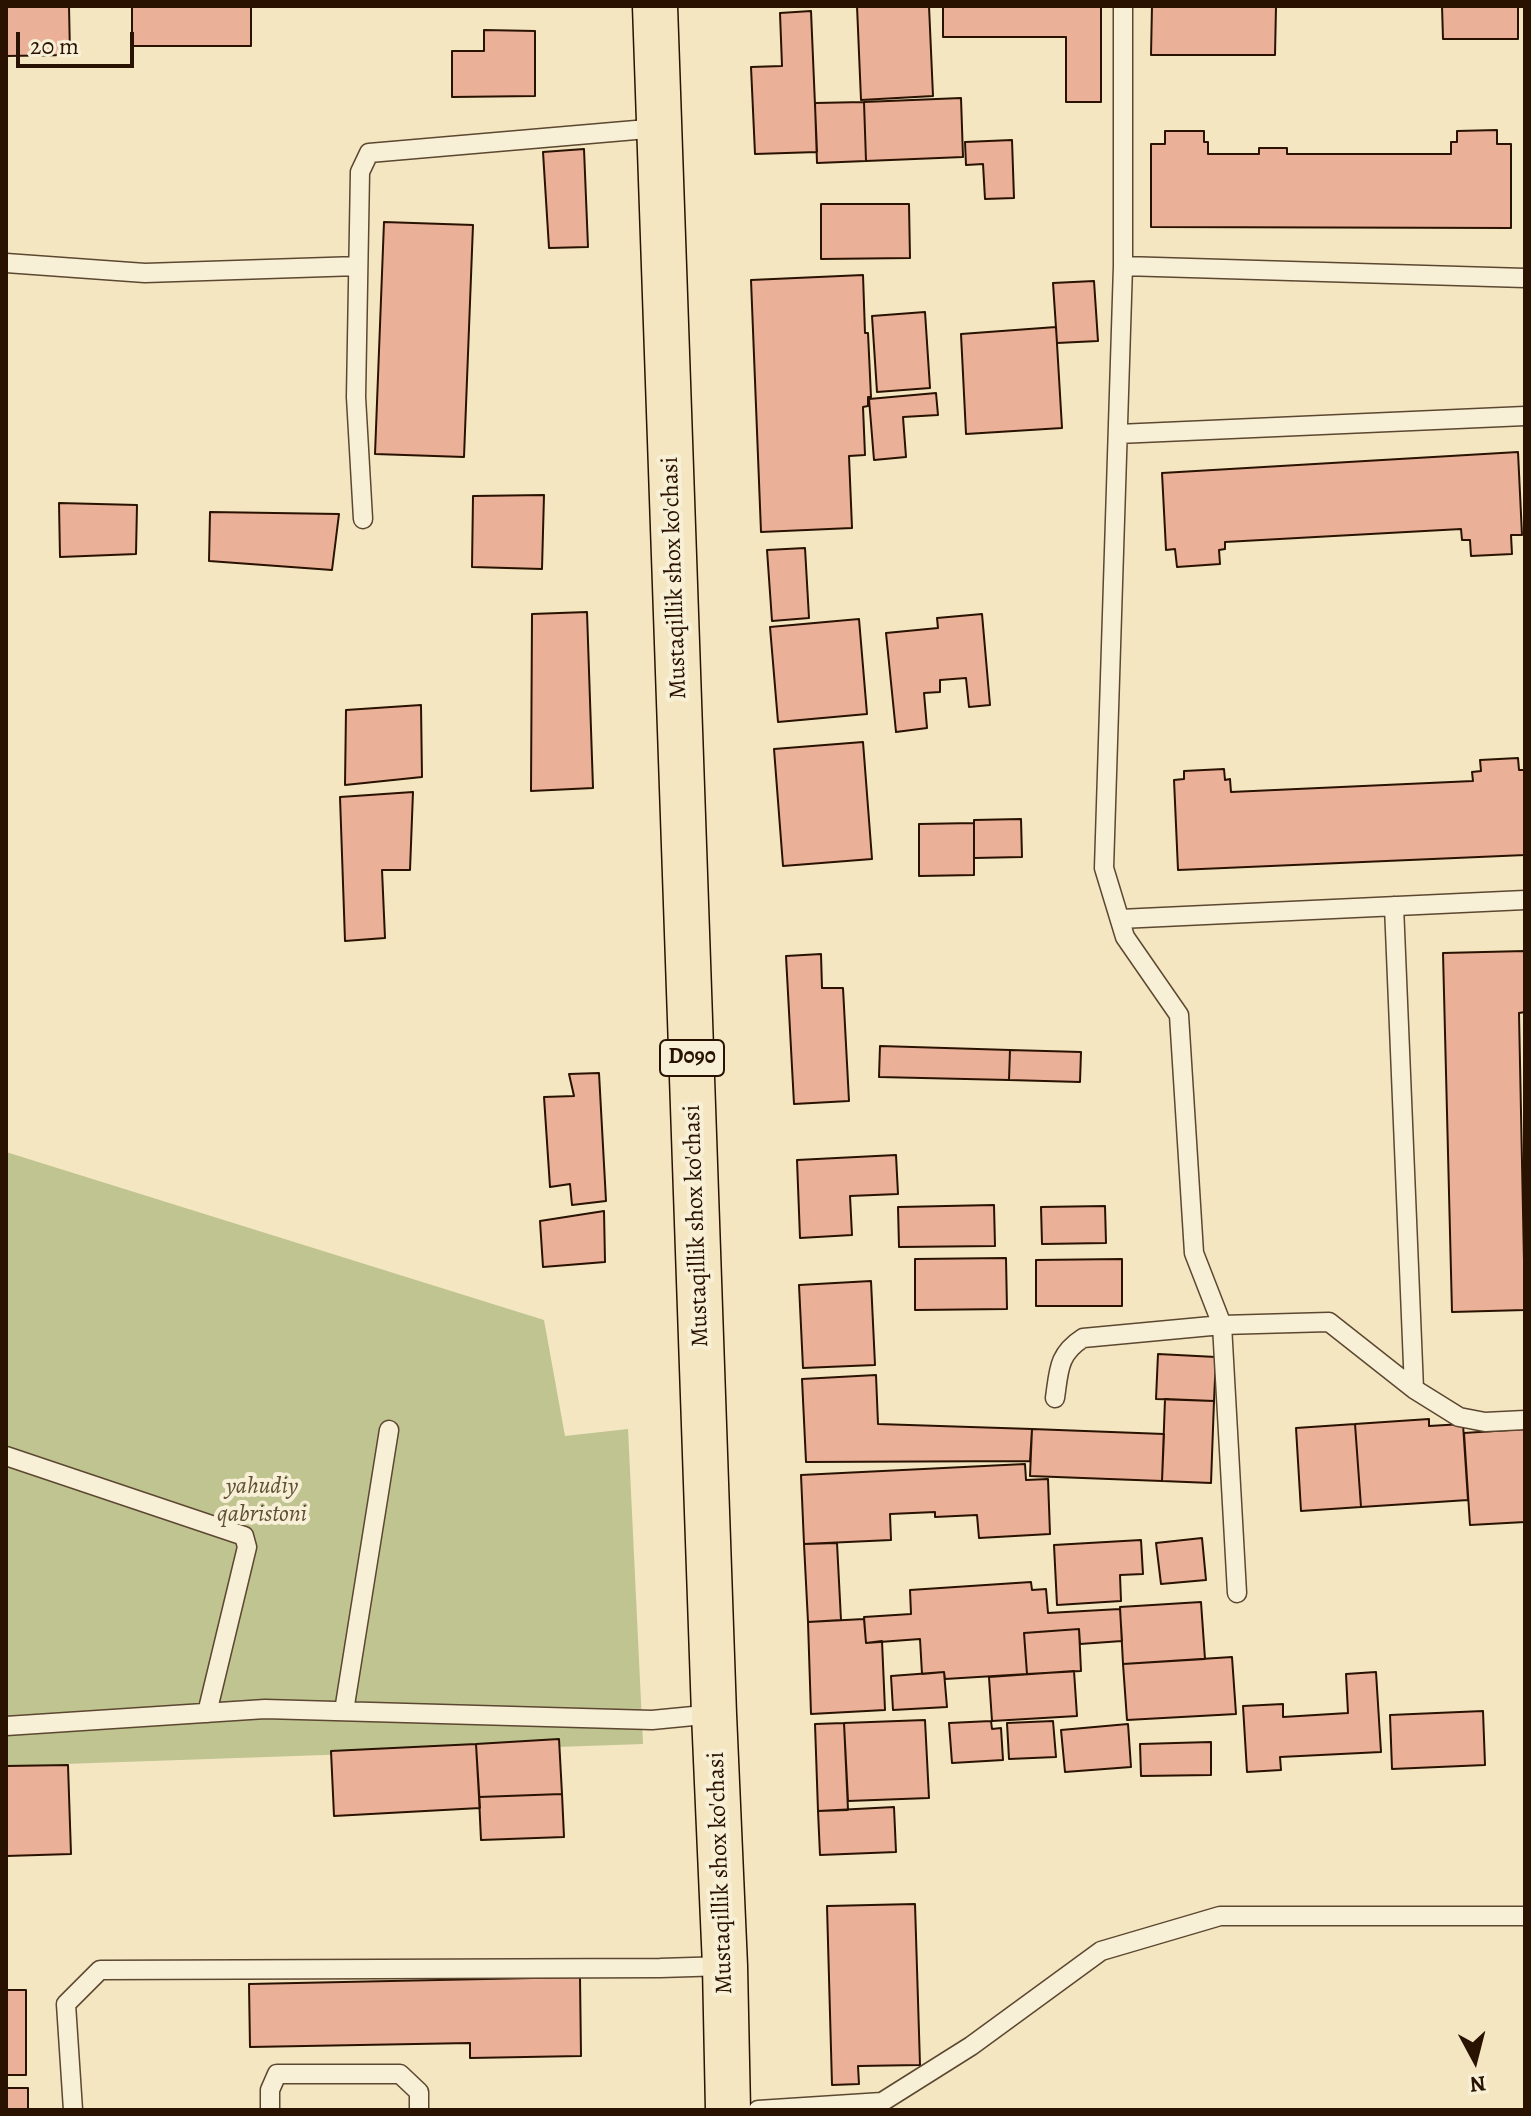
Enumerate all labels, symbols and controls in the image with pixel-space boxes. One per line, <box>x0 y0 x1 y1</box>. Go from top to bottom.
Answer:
scale bar <box>20 16 138 66</box>
text: 20 m <box>30 30 79 62</box>
street label: Mustaqillik shox ko'chasi <box>656 456 694 700</box>
road number: D090 <box>660 1040 724 1076</box>
street label: Mustaqillik shox ko'chasi <box>678 1104 716 1348</box>
park label: yahudiy qabristoni <box>217 1473 307 1529</box>
street label: Mustaqillik shox ko'chasi <box>702 1751 740 1995</box>
north arrow <box>1435 2020 1515 2100</box>
text: N <box>1468 2068 1488 2100</box>

